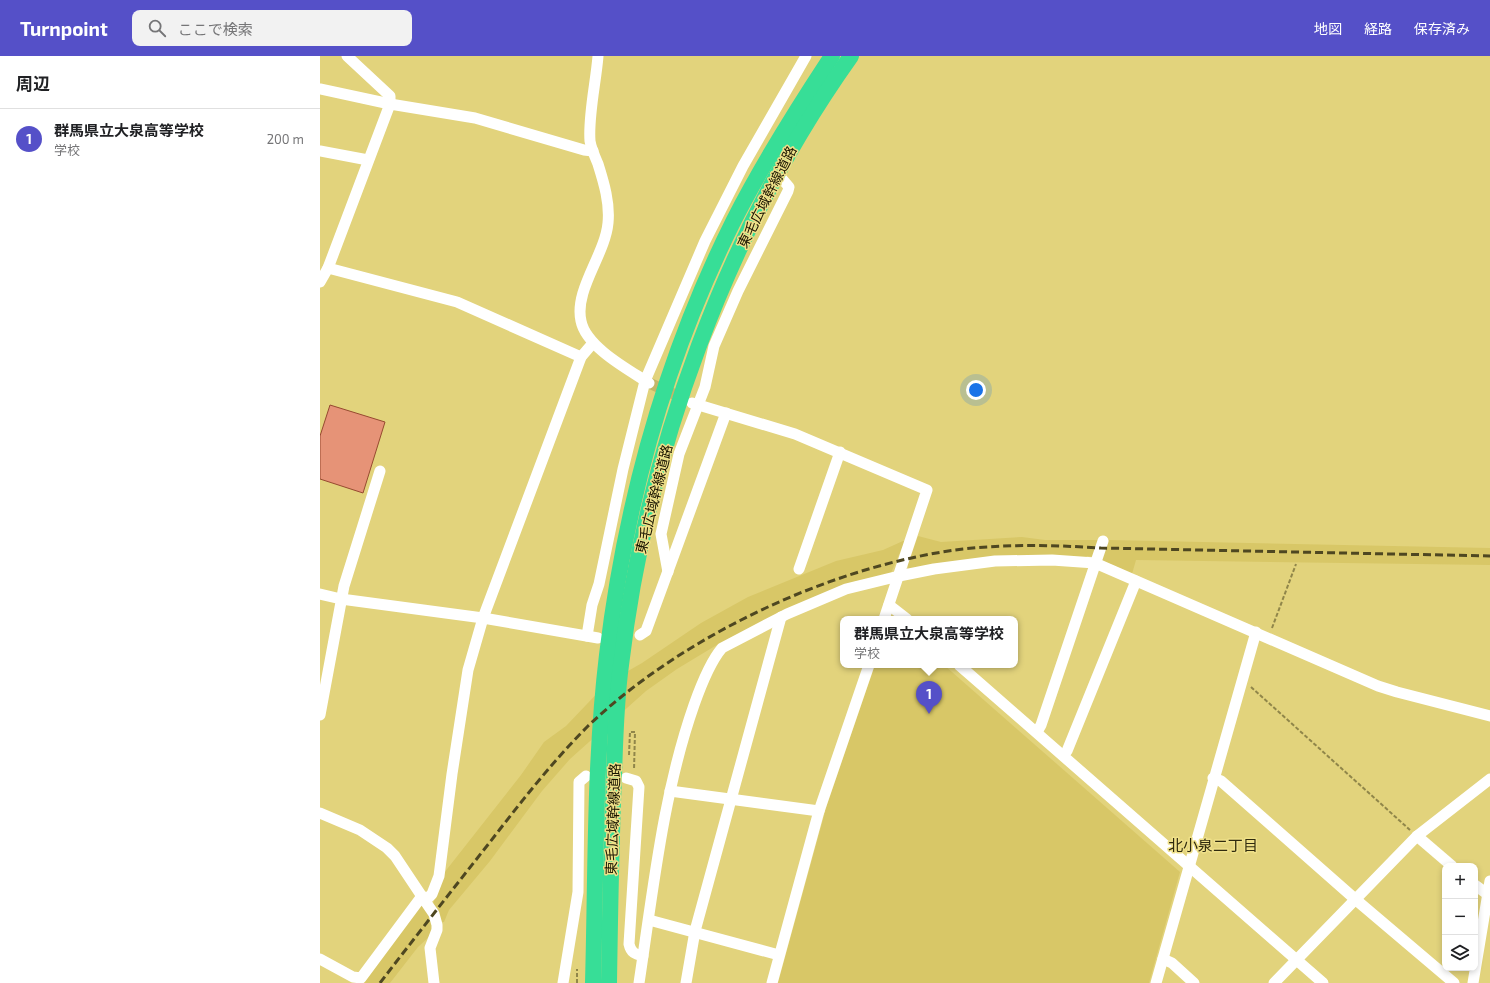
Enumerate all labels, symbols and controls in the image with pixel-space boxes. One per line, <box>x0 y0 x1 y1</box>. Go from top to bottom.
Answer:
search box <box>132 10 412 46</box>
text: Turnpoint <box>20 17 108 40</box>
icon: search <box>146 17 168 39</box>
text: ここで検索 <box>178 20 253 38</box>
text: 地図 <box>1314 20 1342 37</box>
text: 経路 <box>1364 20 1392 37</box>
text: 保存済み <box>1414 20 1470 37</box>
text: 周辺 <box>16 73 50 93</box>
text: 群馬県立大泉高等学校 <box>54 121 204 139</box>
text: 1 <box>26 131 32 147</box>
text: 200 m <box>267 131 304 147</box>
text: 学校 <box>54 142 80 158</box>
street label: 東毛広域幹線道路 <box>734 143 800 251</box>
your location <box>966 380 986 400</box>
street label: 東毛広域幹線道路 <box>632 442 675 555</box>
popup <box>840 616 1018 668</box>
text: 群馬県立大泉高等学校 <box>854 624 1004 642</box>
text: 学校 <box>854 645 880 661</box>
pin: 1 <box>916 681 942 714</box>
street label: 東毛広域幹線道路 <box>602 763 623 875</box>
district label: 北小泉二丁目 <box>1168 836 1258 854</box>
map controls <box>1442 863 1478 971</box>
button: + <box>1442 863 1478 899</box>
button: − <box>1442 899 1478 935</box>
button: layers <box>1442 935 1478 971</box>

